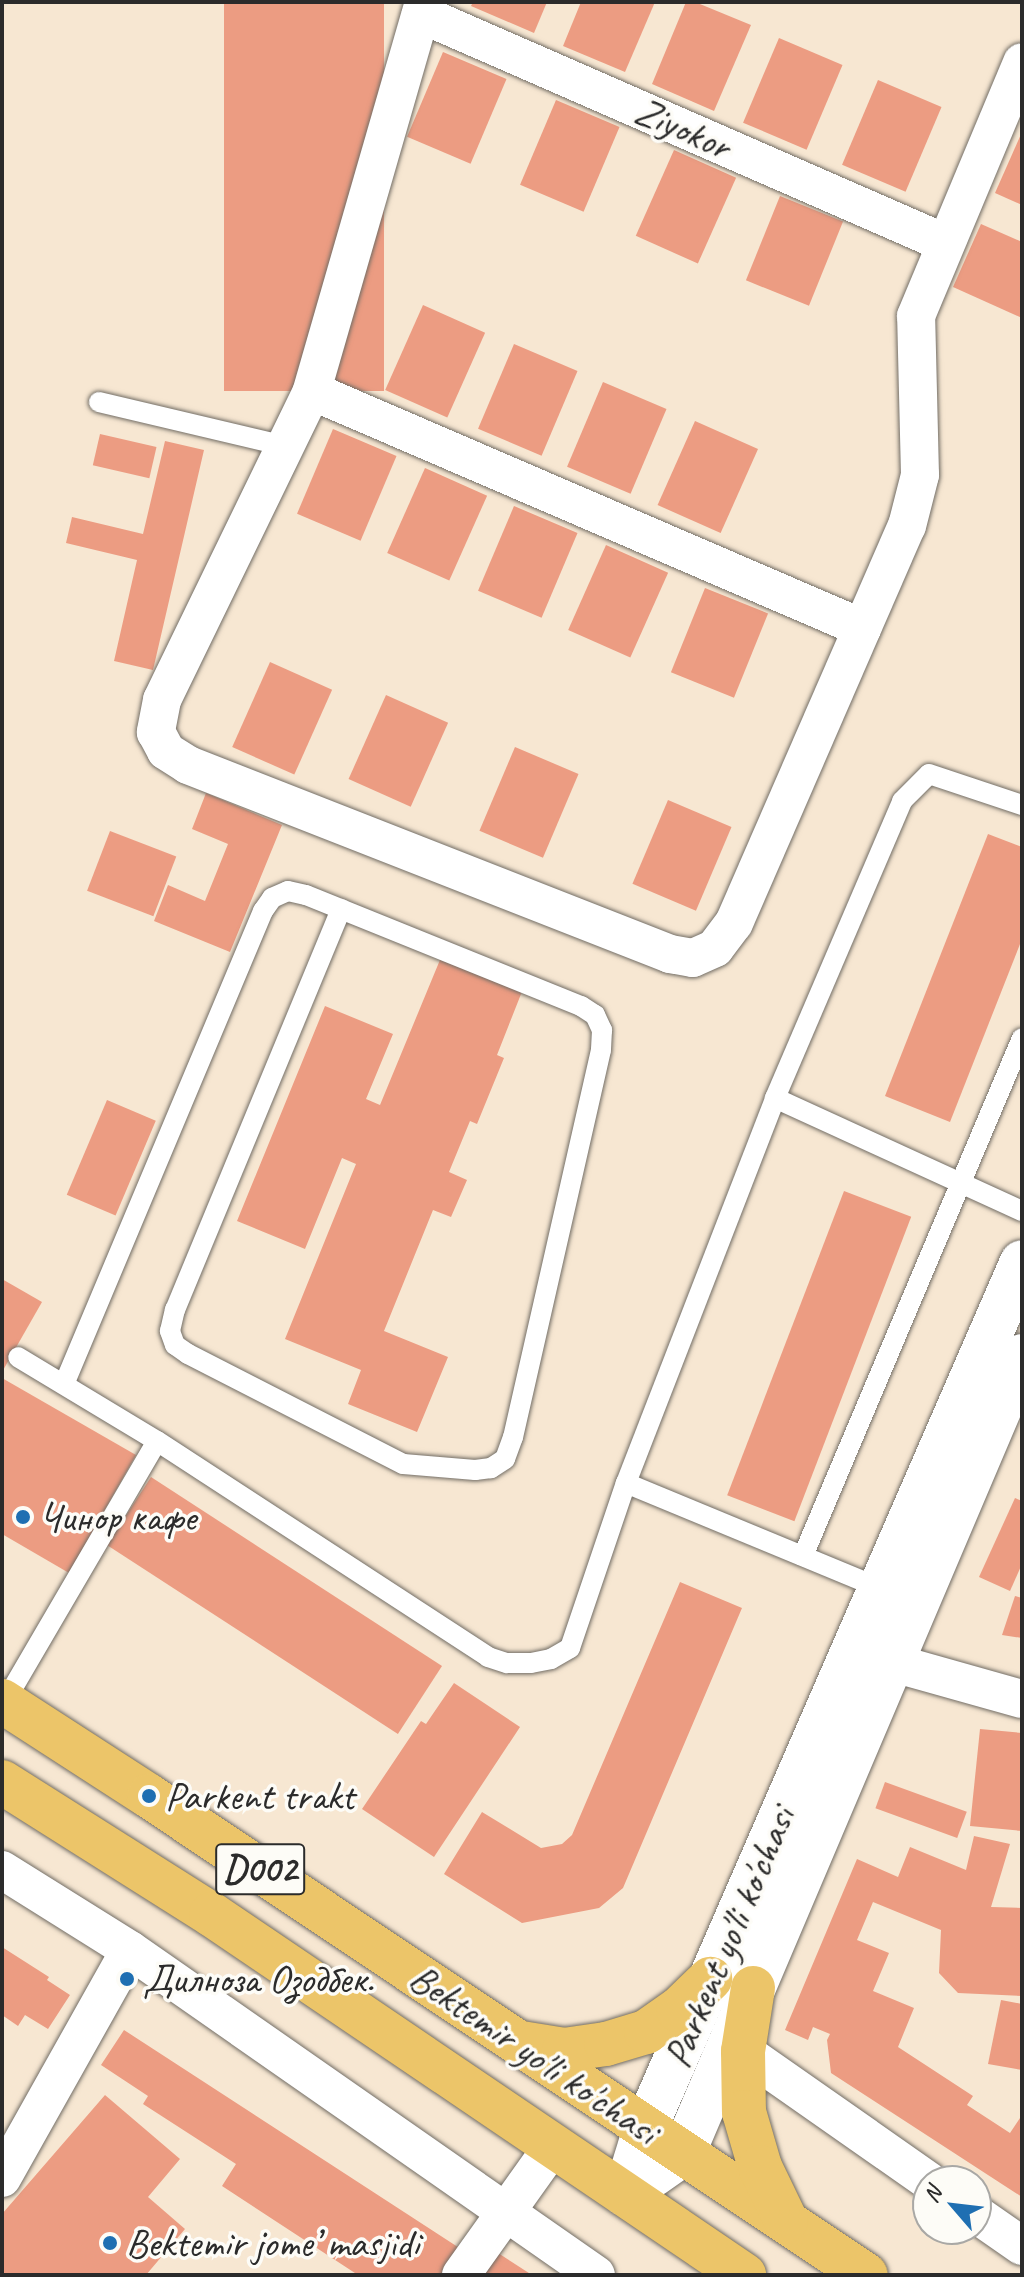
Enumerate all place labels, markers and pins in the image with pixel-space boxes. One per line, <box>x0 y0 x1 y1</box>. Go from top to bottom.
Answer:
place label: Чинор кафе <box>39 1493 196 1541</box>
marker: Чинор кафе <box>14 1508 32 1526</box>
place label: Parkent trakt <box>165 1772 355 1820</box>
marker: Parkent trakt <box>140 1787 158 1805</box>
place label: Дилноза Озодбек. <box>143 1955 374 2003</box>
marker: Дилноза Озодбек. <box>118 1970 136 1988</box>
place label: Bektemir jome’ masjidi <box>126 2219 421 2267</box>
marker: Bektemir jome’ masjidi <box>101 2234 119 2252</box>

